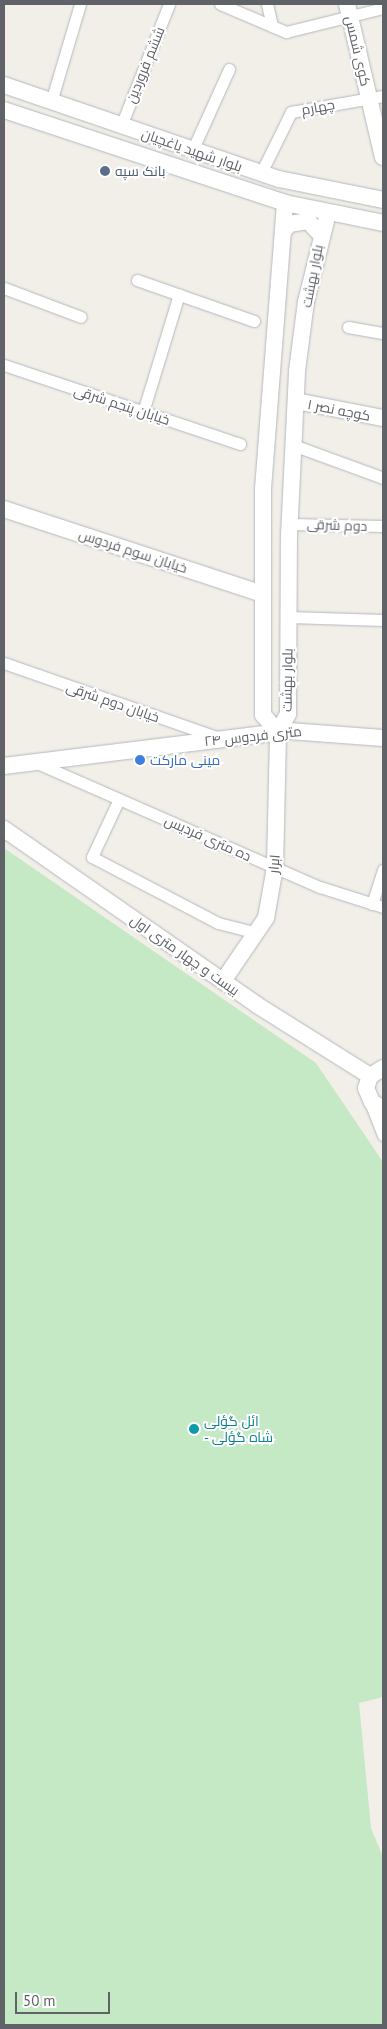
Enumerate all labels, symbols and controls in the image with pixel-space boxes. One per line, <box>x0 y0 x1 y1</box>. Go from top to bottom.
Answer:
street label: کوی شمس <box>342 14 374 88</box>
street label: ششم فروردین <box>122 24 168 106</box>
street label: چهارم <box>300 96 336 118</box>
street label: بلوار شهید یاغچیان <box>139 125 245 175</box>
place label: بانک سپه <box>115 163 166 179</box>
marker: بانک سپه <box>99 165 111 177</box>
street label: بلوار بهشت <box>298 243 326 309</box>
street label: خیابان پنجم شرقی <box>72 382 172 428</box>
street label: کوچه نصر ۱ <box>306 396 372 424</box>
street label: دوم شرقی <box>306 516 368 534</box>
street label: خیابان سوم فردوس <box>77 526 189 576</box>
street label: بلوار بهشت <box>278 648 296 712</box>
street label: خیابان دوم شرقی <box>64 678 162 726</box>
street label: ۲۴ متری فردوس <box>203 723 303 749</box>
place label: مینی مارکت <box>150 752 220 768</box>
marker: مینی مارکت <box>134 754 146 766</box>
street label: ده متری فردیس <box>162 811 254 865</box>
street label: ابرار <box>265 854 283 874</box>
street label: بیست و چهار متری اول <box>127 911 243 999</box>
place label: ائل گؤلی - شاه گؤلی <box>204 1413 274 1445</box>
marker: ائل گؤلی - شاه گؤلی <box>188 1423 200 1435</box>
scale bar <box>18 1982 112 2014</box>
text: 50 m <box>23 1991 56 2010</box>

